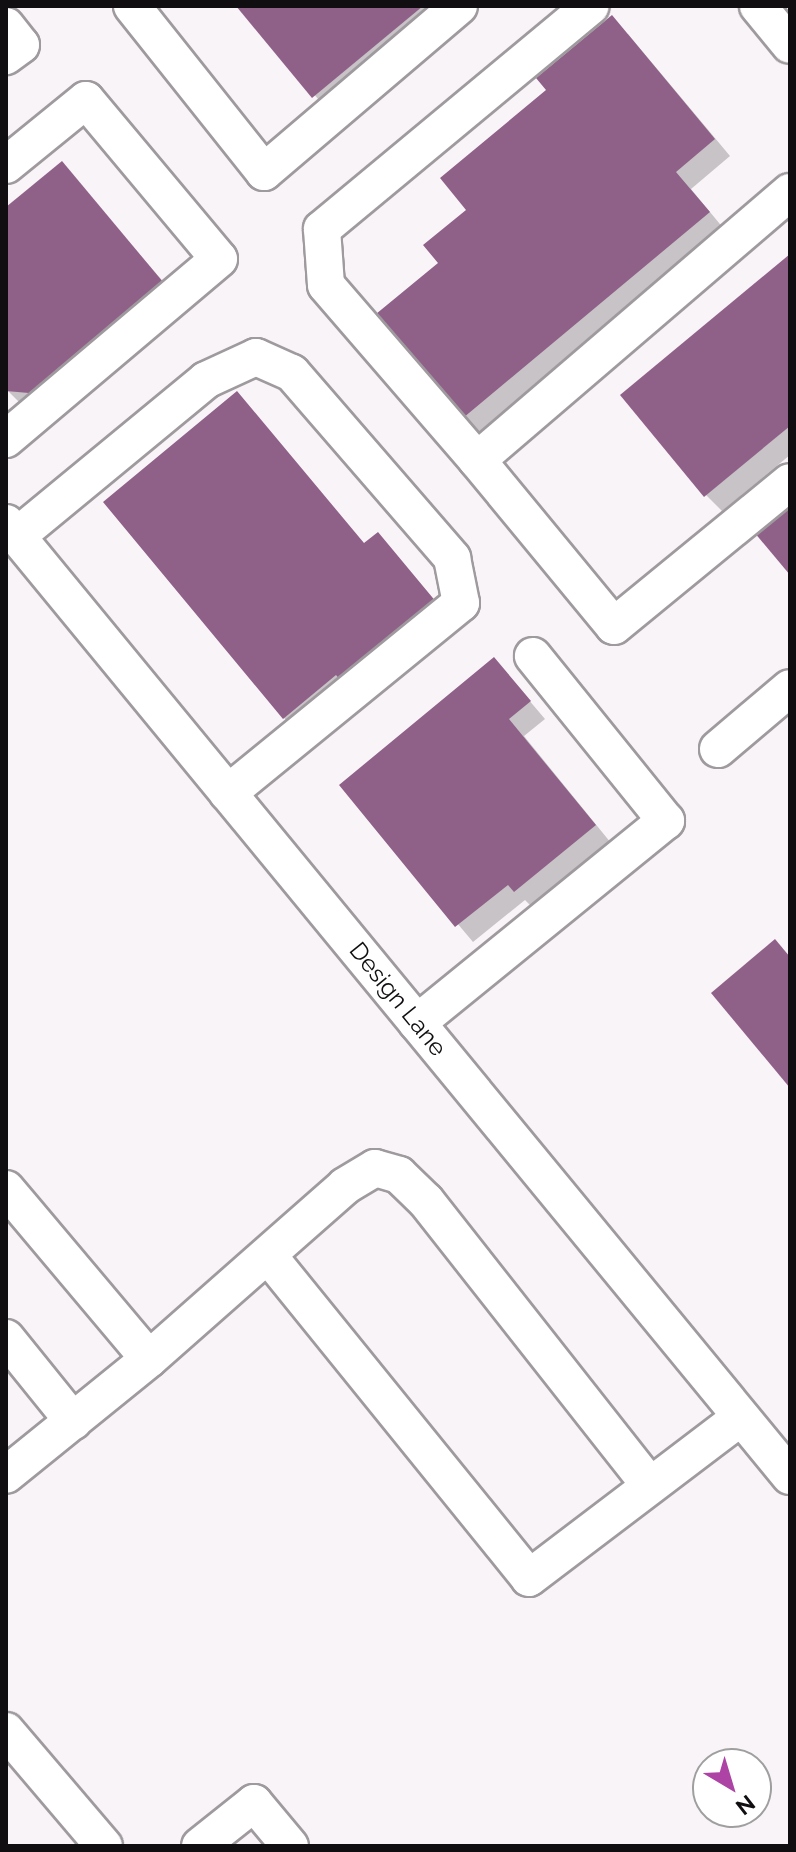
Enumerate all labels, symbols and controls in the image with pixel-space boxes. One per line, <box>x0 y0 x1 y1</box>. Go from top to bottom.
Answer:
street label: Design Lane <box>343 936 453 1062</box>
north arrow <box>692 1748 772 1828</box>
text: N <box>731 1790 760 1821</box>

